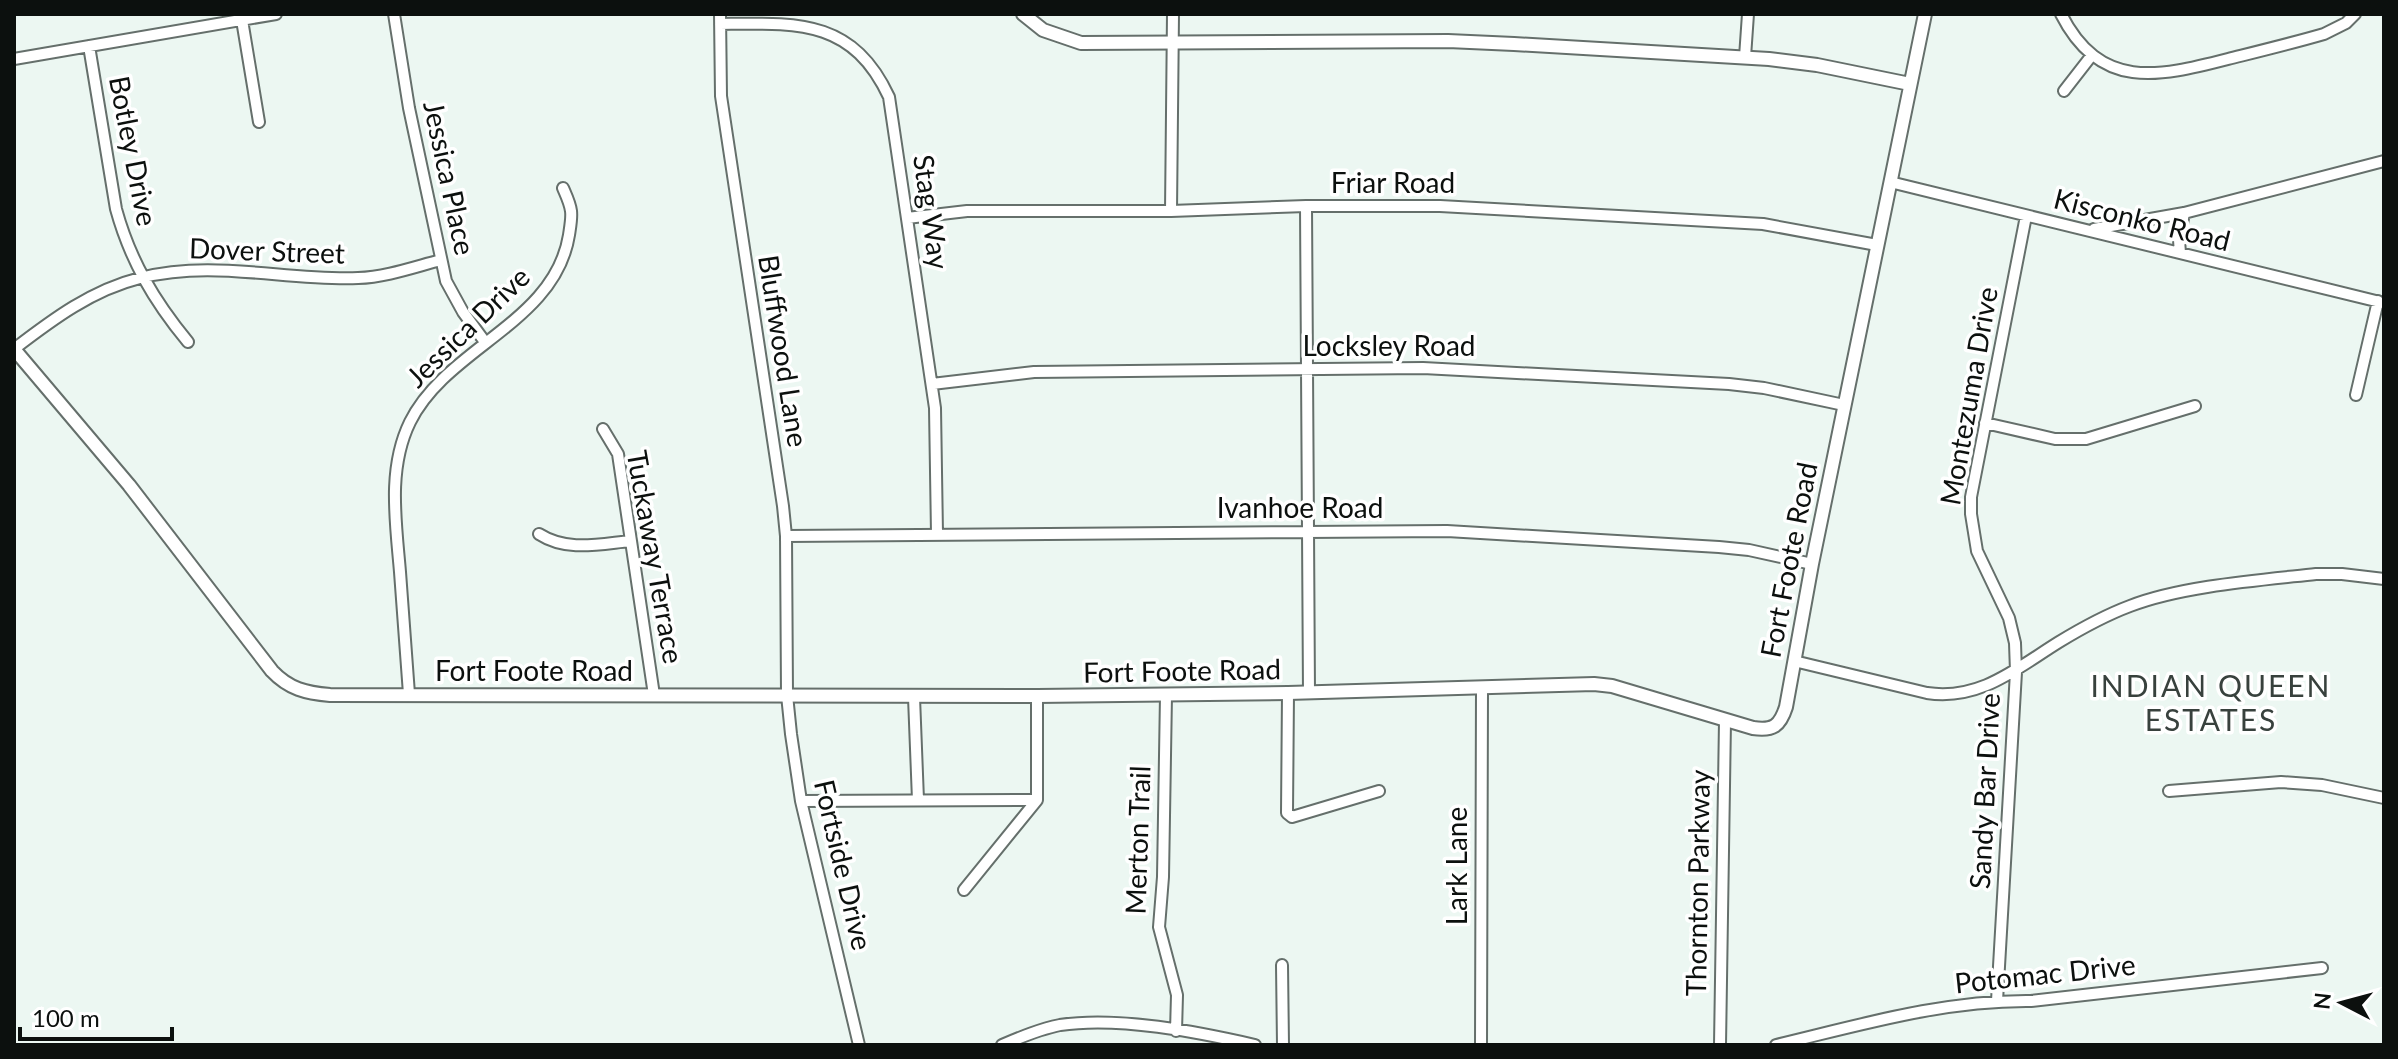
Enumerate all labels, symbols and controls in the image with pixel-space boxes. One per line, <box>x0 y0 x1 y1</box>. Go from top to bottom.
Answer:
street label: Botley Drive <box>103 73 165 229</box>
street label: Jessica Place <box>417 98 483 258</box>
street label: Stag Way <box>907 152 957 272</box>
street label: Friar Road <box>1331 165 1455 199</box>
street label: Kisconko Road <box>2051 181 2234 257</box>
street label: Dover Street <box>189 230 346 270</box>
street label: Bluffwood Lane <box>752 252 816 449</box>
street label: Jessica Drive <box>399 259 536 393</box>
street label: Montezuma Drive <box>1932 284 2004 507</box>
street label: Locksley Road <box>1303 328 1476 362</box>
street label: Tuckaway Terrace <box>620 448 691 666</box>
street label: Fort Foote Road <box>1752 459 1824 660</box>
street label: Ivanhoe Road <box>1217 490 1383 524</box>
street label: Fort Foote Road <box>1083 651 1281 689</box>
street label: Fort Foote Road <box>435 653 633 687</box>
district label: INDIAN QUEEN ESTATES <box>2090 667 2332 737</box>
street label: Sandy Bar Drive <box>1962 692 2006 890</box>
street label: Merton Trail <box>1117 765 1157 915</box>
street label: Thornton Parkway <box>1678 769 1716 997</box>
street label: Fortside Drive <box>808 776 880 953</box>
street label: Lark Lane <box>1439 807 1473 925</box>
street label: Potomac Drive <box>1953 947 2137 999</box>
north arrow <box>2302 963 2382 1043</box>
scale bar <box>20 991 172 1041</box>
text: N <box>2307 991 2336 1011</box>
text: 100 m <box>32 1003 100 1032</box>

